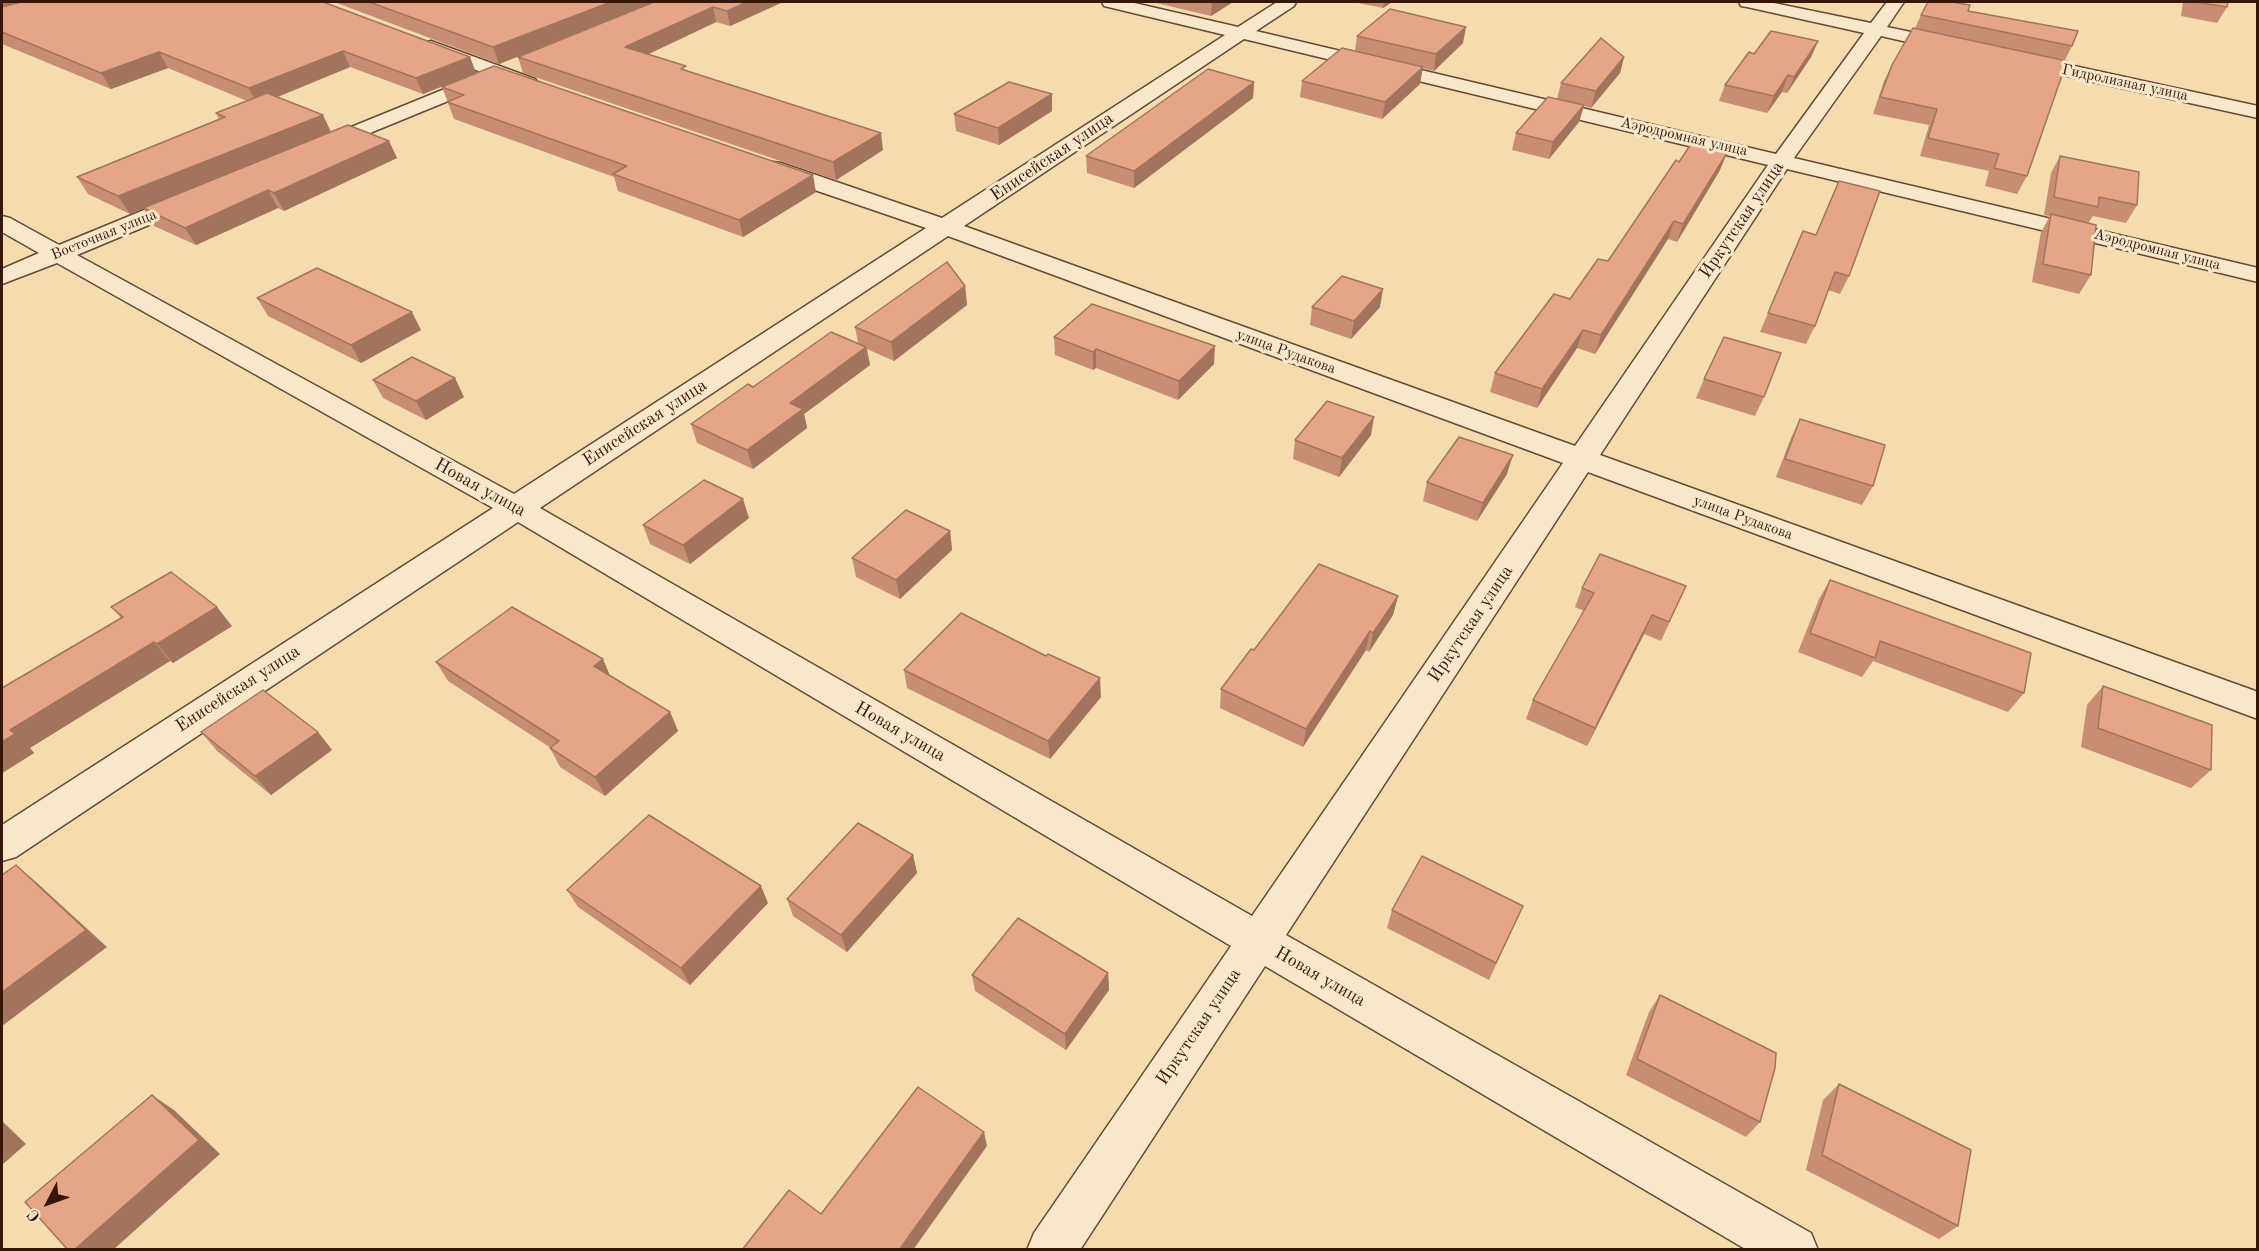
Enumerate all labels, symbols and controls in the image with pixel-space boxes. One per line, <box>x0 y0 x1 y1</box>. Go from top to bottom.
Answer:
street label: Гидролизная улица <box>2060 61 2190 105</box>
street label: Енисейская улица <box>986 108 1118 206</box>
street label: Аэродромная улица <box>1619 114 1749 160</box>
street label: Иркутская улица <box>1695 157 1789 283</box>
street label: Восточная улица <box>49 206 159 264</box>
street label: Аэродромная улица <box>2092 226 2222 274</box>
street label: улица Рудакова <box>1234 326 1338 378</box>
street label: Енисейская улица <box>579 375 711 471</box>
street label: Новая улица <box>431 454 529 522</box>
street label: улица Рудакова <box>1691 492 1795 544</box>
street label: Иркутская улица <box>1424 561 1518 687</box>
street label: Енисейская улица <box>172 641 304 737</box>
street label: Новая улица <box>851 697 949 767</box>
street label: Новая улица <box>1271 942 1369 1012</box>
street label: Иркутская улица <box>1152 964 1246 1090</box>
north arrow <box>18 1173 78 1233</box>
text: С <box>25 1206 44 1224</box>

